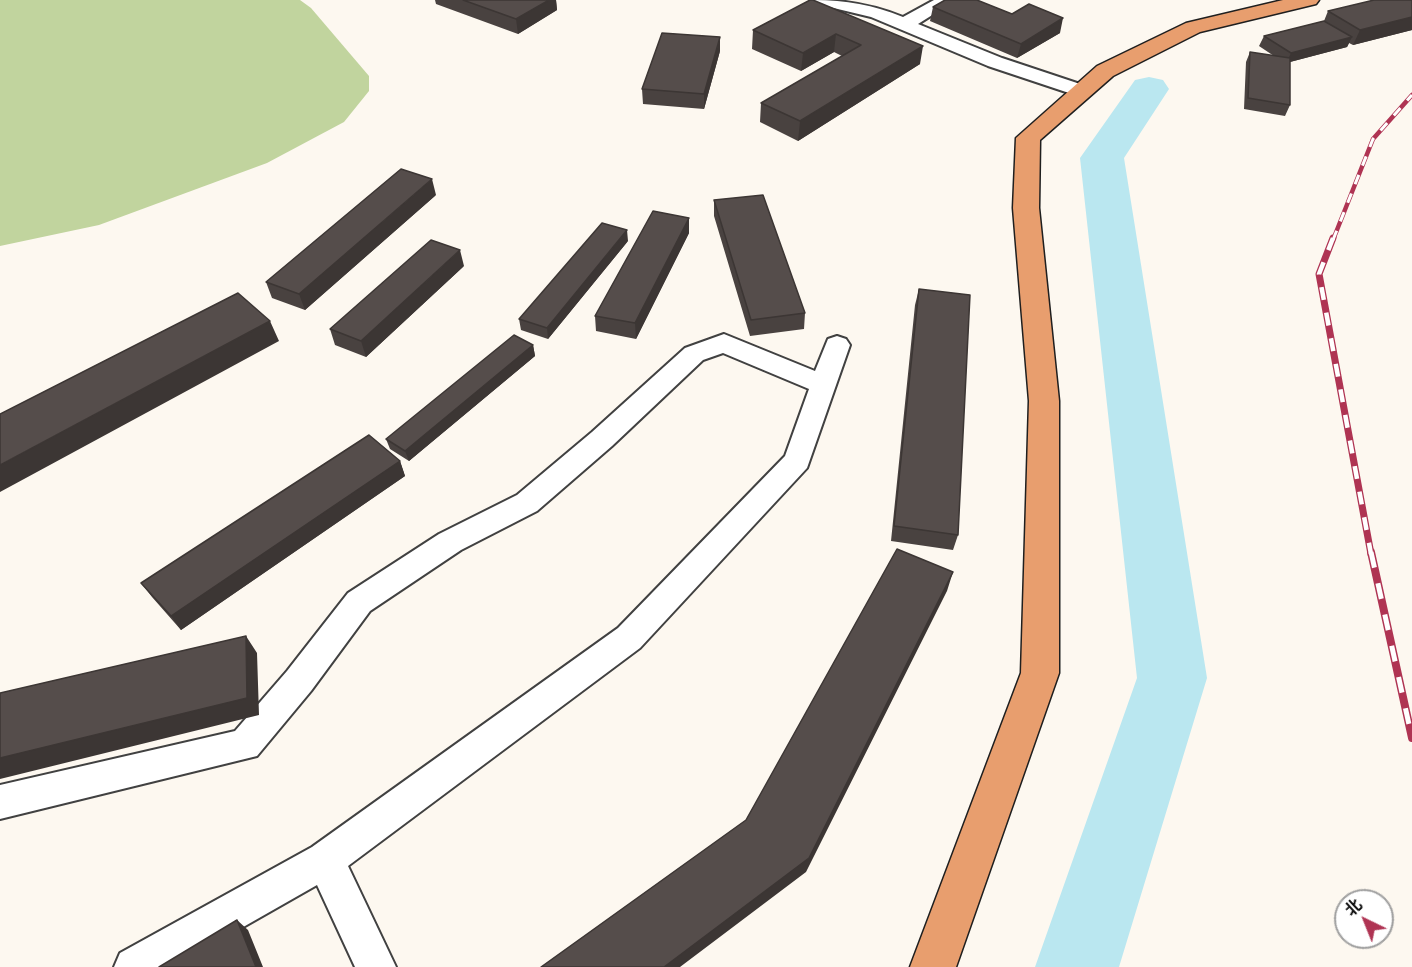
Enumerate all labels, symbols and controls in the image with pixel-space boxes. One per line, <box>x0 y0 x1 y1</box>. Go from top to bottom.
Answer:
north arrow <box>1334 889 1394 949</box>
text: 北 <box>1340 894 1366 921</box>

